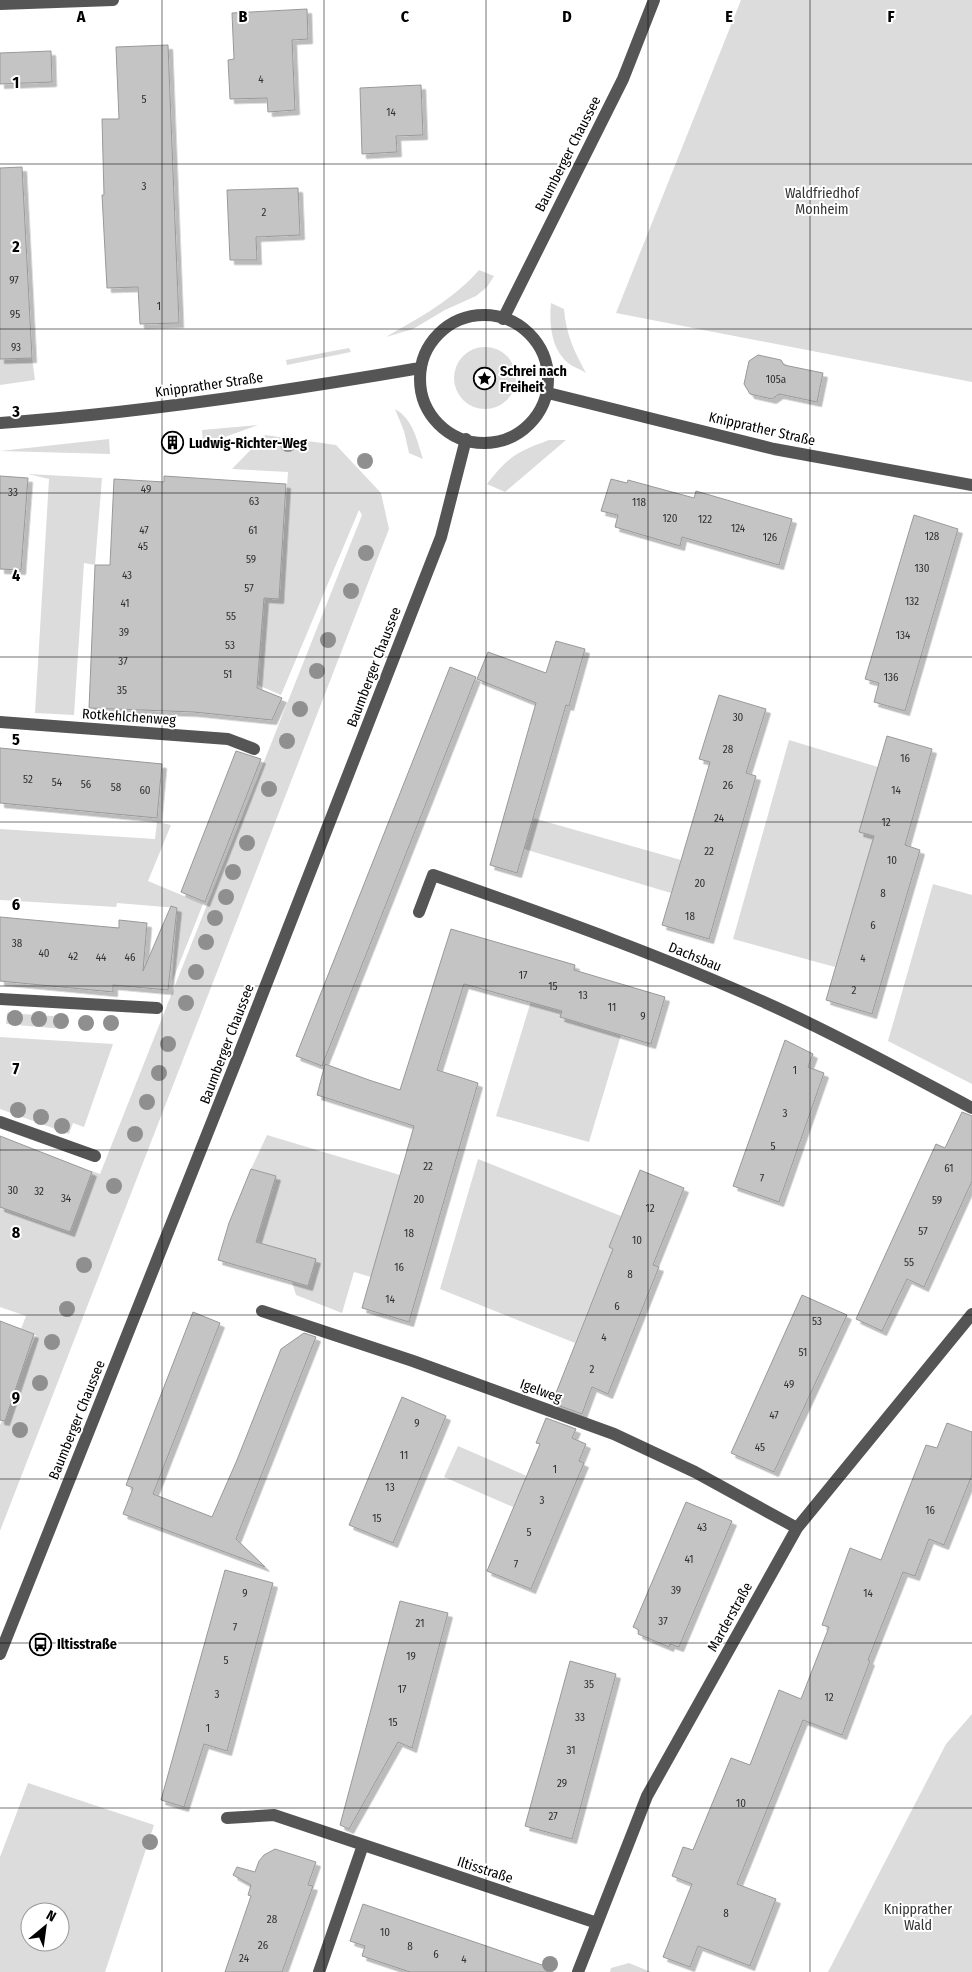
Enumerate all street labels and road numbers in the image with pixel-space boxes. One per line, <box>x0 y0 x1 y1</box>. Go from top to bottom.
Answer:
street label: Baumberger Chaussee <box>532 93 605 215</box>
street label: Knipprather Straße <box>154 369 264 401</box>
street label: Knipprather Straße <box>707 408 817 450</box>
street label: Baumberger Chaussee <box>343 604 405 729</box>
street label: Rotkehlchenweg <box>82 705 177 729</box>
street label: Dachsbau <box>666 939 724 975</box>
street label: Baumberger Chaussee <box>196 981 258 1106</box>
street label: Baumberger Chaussee <box>45 1358 109 1482</box>
street label: Igelweg <box>518 1376 565 1407</box>
street label: Marderstraße <box>704 1579 756 1655</box>
street label: Iltisstraße <box>455 1853 515 1887</box>

